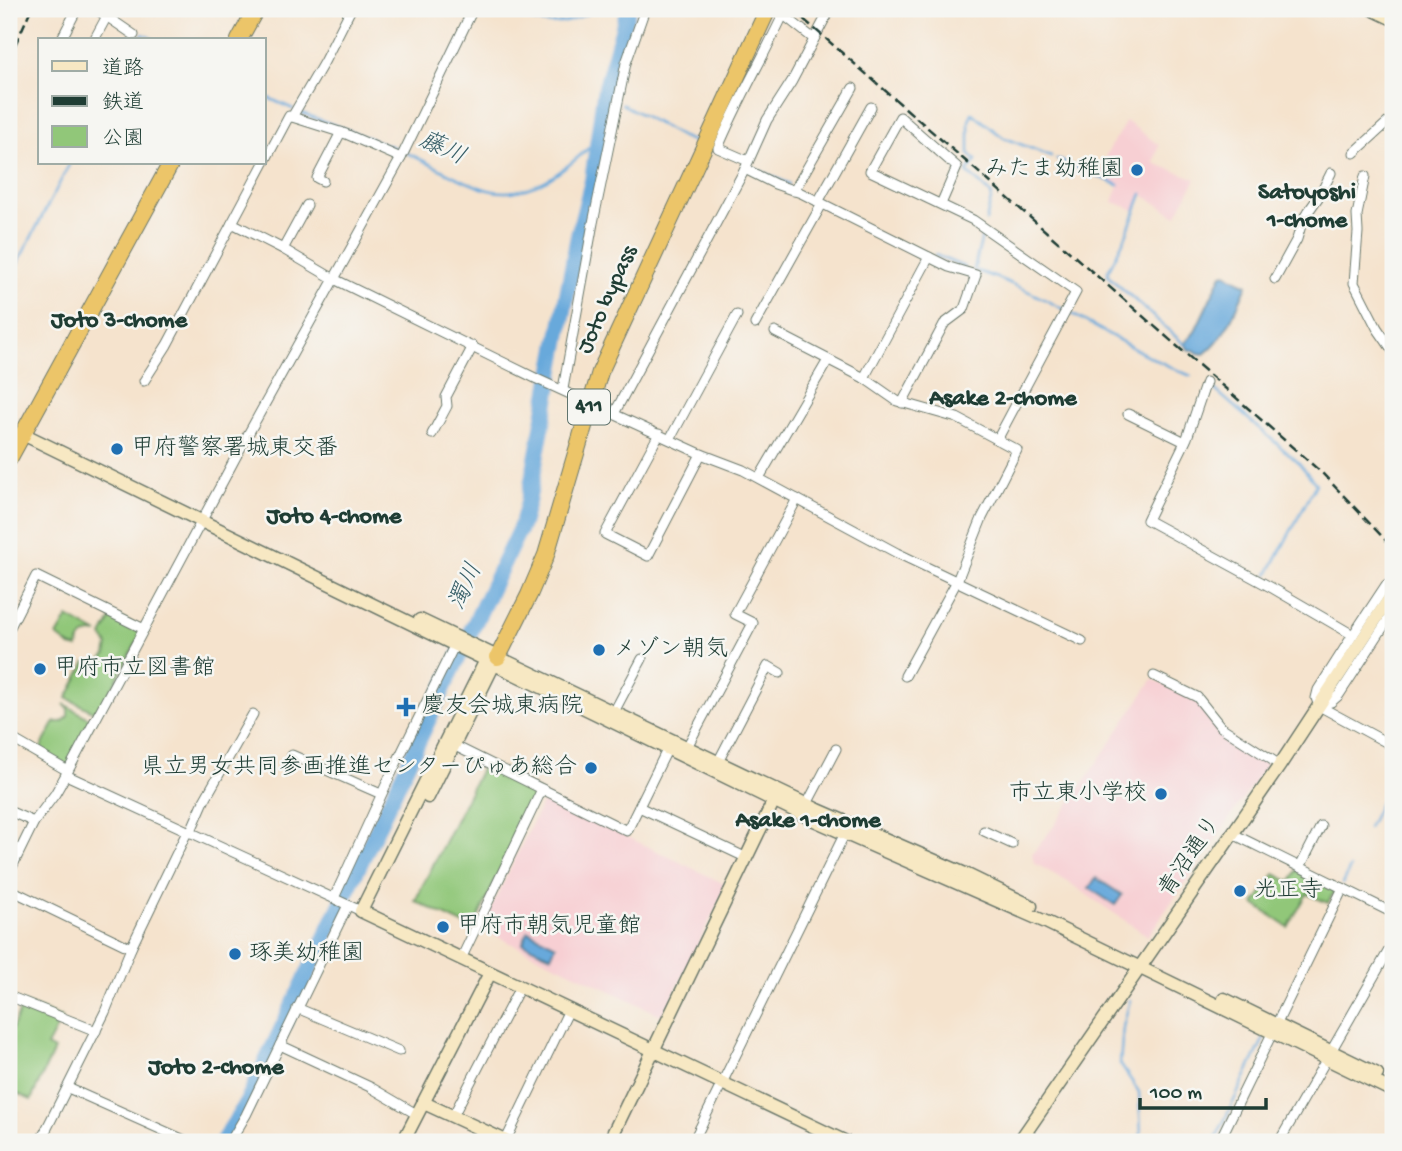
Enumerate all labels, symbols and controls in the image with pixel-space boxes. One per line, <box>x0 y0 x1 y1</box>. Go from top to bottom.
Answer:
legend <box>38 38 266 164</box>
text: 道路 <box>102 57 144 83</box>
text: 鉄道 <box>102 91 144 117</box>
water label: 藤川 <box>414 126 470 173</box>
text: 公園 <box>102 128 144 153</box>
place label: みたま幼稚園 <box>985 156 1123 184</box>
marker: みたま幼稚園 <box>1129 162 1145 178</box>
district label: Satoyoshi 1-chome <box>1258 179 1356 236</box>
street label: Joto bypass <box>572 241 644 358</box>
district label: Joto 3-chome <box>50 307 189 336</box>
district label: Asake 2-chome <box>928 385 1078 414</box>
road number: 411 <box>568 390 610 424</box>
place label: 甲府警察署城東交番 <box>131 435 338 463</box>
marker: 甲府警察署城東交番 <box>109 441 125 457</box>
district label: Joto 4-chome <box>266 503 403 532</box>
water label: 濁川 <box>444 559 490 615</box>
place label: メゾン朝気 <box>613 636 728 664</box>
marker: メゾン朝気 <box>591 642 607 658</box>
place label: 甲府市立図書館 <box>54 655 215 683</box>
marker: 甲府市立図書館 <box>32 661 48 677</box>
place label: 慶友会城東病院 <box>422 692 583 721</box>
marker: 慶友会城東病院 <box>396 697 416 717</box>
place label: 県立男女共同参画推進センターぴゅあ総合 <box>141 754 577 782</box>
marker: 県立男女共同参画推進センターぴゅあ総合 <box>583 760 599 776</box>
place label: 市立東小学校 <box>1009 780 1147 808</box>
marker: 市立東小学校 <box>1153 786 1169 802</box>
district label: Asake 1-chome <box>734 807 882 836</box>
street label: 青沼通り <box>1153 811 1228 903</box>
place label: 光正寺 <box>1254 877 1323 905</box>
marker: 光正寺 <box>1232 883 1248 899</box>
place label: 甲府市朝気児童館 <box>457 913 641 941</box>
marker: 甲府市朝気児童館 <box>435 919 451 935</box>
place label: 琢美幼稚園 <box>249 940 364 968</box>
marker: 琢美幼稚園 <box>227 946 243 962</box>
district label: Joto 2-chome <box>147 1054 285 1083</box>
scale bar <box>1140 1067 1266 1111</box>
text: 100 m <box>1149 1082 1202 1107</box>

